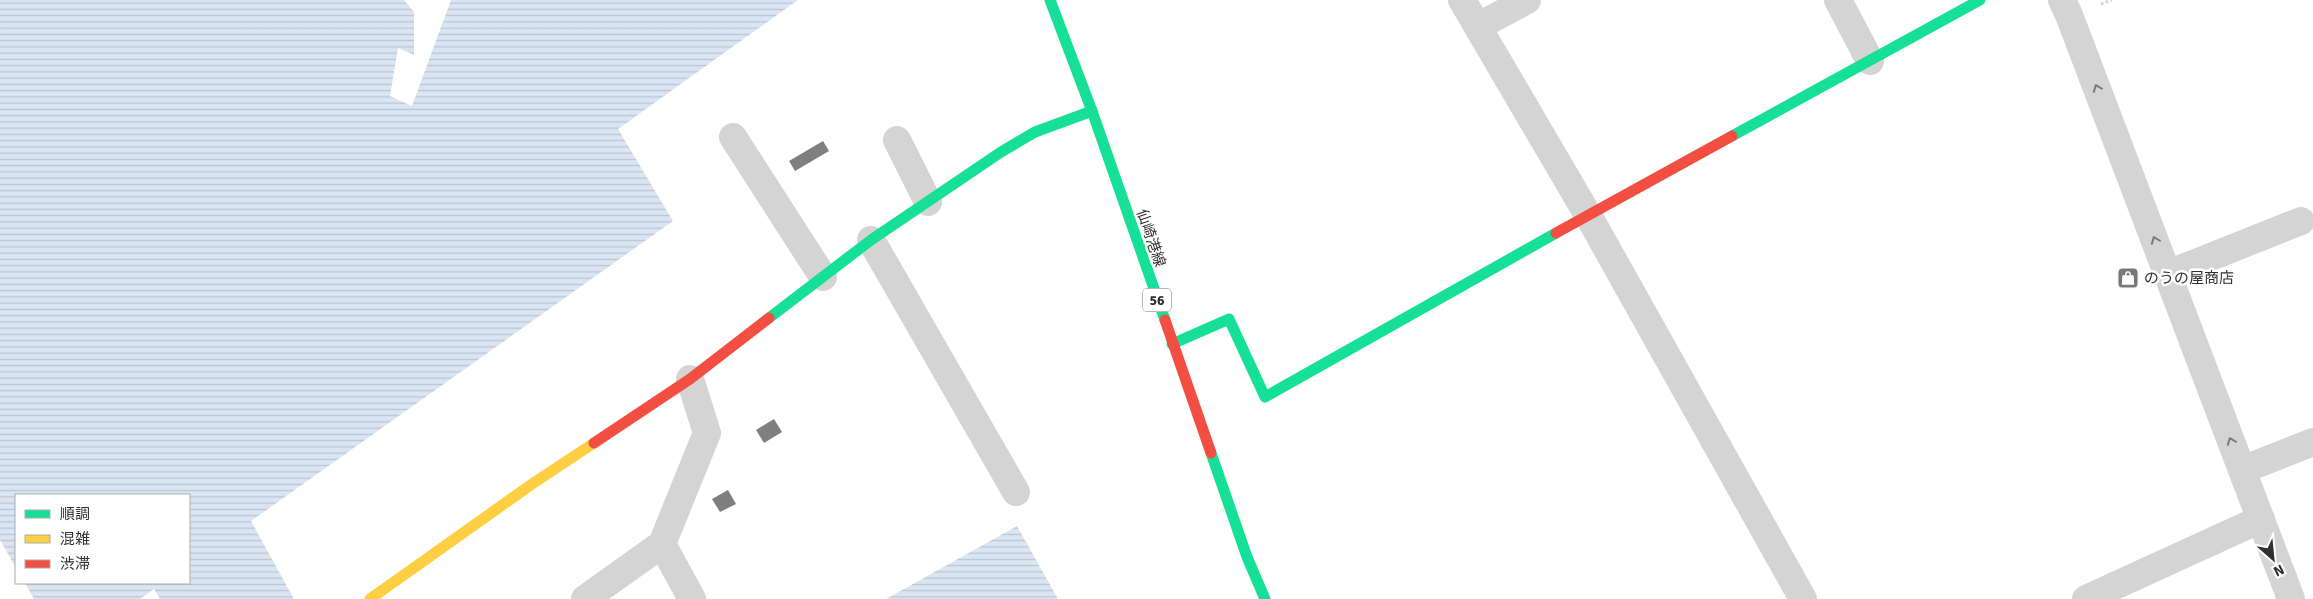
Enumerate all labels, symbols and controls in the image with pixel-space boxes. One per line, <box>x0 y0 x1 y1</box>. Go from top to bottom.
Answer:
one-way arrow <box>2093 84 2103 93</box>
street label: 仙崎港線 <box>1133 207 1169 269</box>
one-way arrow <box>2151 236 2161 244</box>
shop icon: のうの屋商店 <box>2116 266 2140 290</box>
place label: のうの屋商店 <box>2144 269 2234 287</box>
road number: 56 <box>1143 288 1171 312</box>
one-way arrow <box>2227 437 2237 445</box>
legend <box>15 494 190 584</box>
text: 順調 <box>60 505 90 523</box>
text: 混雑 <box>60 530 90 548</box>
north arrow <box>2248 534 2298 584</box>
text: 渋滞 <box>60 555 90 573</box>
text: N <box>2270 560 2287 580</box>

